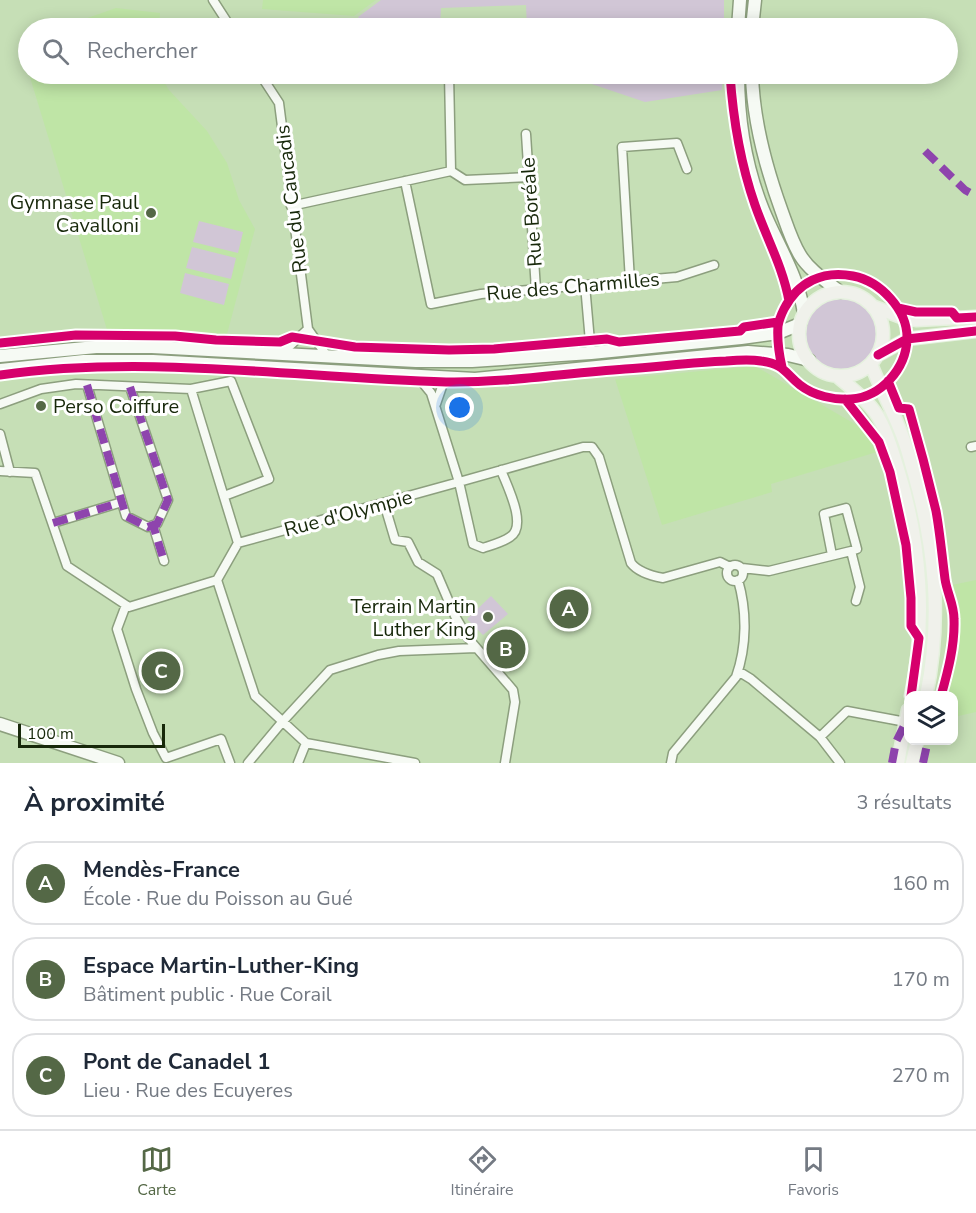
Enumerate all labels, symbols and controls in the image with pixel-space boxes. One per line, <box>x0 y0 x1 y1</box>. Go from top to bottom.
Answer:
search box <box>18 18 958 84</box>
icon: search <box>39 35 72 68</box>
text: Rechercher <box>87 36 198 66</box>
street label: Rue du Caucadis <box>269 123 314 275</box>
street label: Rue Boréale <box>514 156 549 268</box>
place label: Gymnase Paul Cavalloni <box>10 189 139 239</box>
marker: Gymnase Paul Cavalloni <box>144 206 158 220</box>
street label: Rue des Charmilles <box>485 265 661 308</box>
place label: Perso Coiffure <box>53 393 179 420</box>
your location <box>445 393 474 422</box>
marker: Perso Coiffure <box>34 399 48 413</box>
street label: Rue d'Olympie <box>281 483 415 544</box>
pin: A <box>550 586 588 632</box>
place label: Terrain Martin Luther King <box>351 593 476 643</box>
marker: Terrain Martin Luther King <box>481 610 495 624</box>
pin: B <box>486 626 526 672</box>
pin: C <box>142 648 180 694</box>
map controls <box>904 691 958 745</box>
button: layers <box>904 691 958 745</box>
scale bar <box>18 721 165 748</box>
text: 100 m <box>27 723 74 745</box>
text: À proximité <box>24 785 165 820</box>
text: 3 résultats <box>856 789 952 816</box>
text: Mendès-France <box>83 855 240 885</box>
text: A <box>38 870 53 897</box>
text: 160 m <box>892 870 950 897</box>
text: École · Rue du Poisson au Gué <box>83 885 353 912</box>
text: Espace Martin-Luther-King <box>83 951 359 981</box>
text: B <box>39 966 52 993</box>
text: 170 m <box>892 966 950 993</box>
text: Bâtiment public · Rue Corail <box>83 981 332 1008</box>
text: Pont de Canadel 1 <box>83 1047 271 1077</box>
text: C <box>39 1062 52 1089</box>
text: 270 m <box>892 1062 950 1089</box>
text: Lieu · Rue des Ecuyeres <box>83 1077 293 1104</box>
tab: Carte <box>137 1143 176 1201</box>
tab: Itinéraire <box>451 1143 514 1201</box>
tab: Favoris <box>788 1143 839 1201</box>

